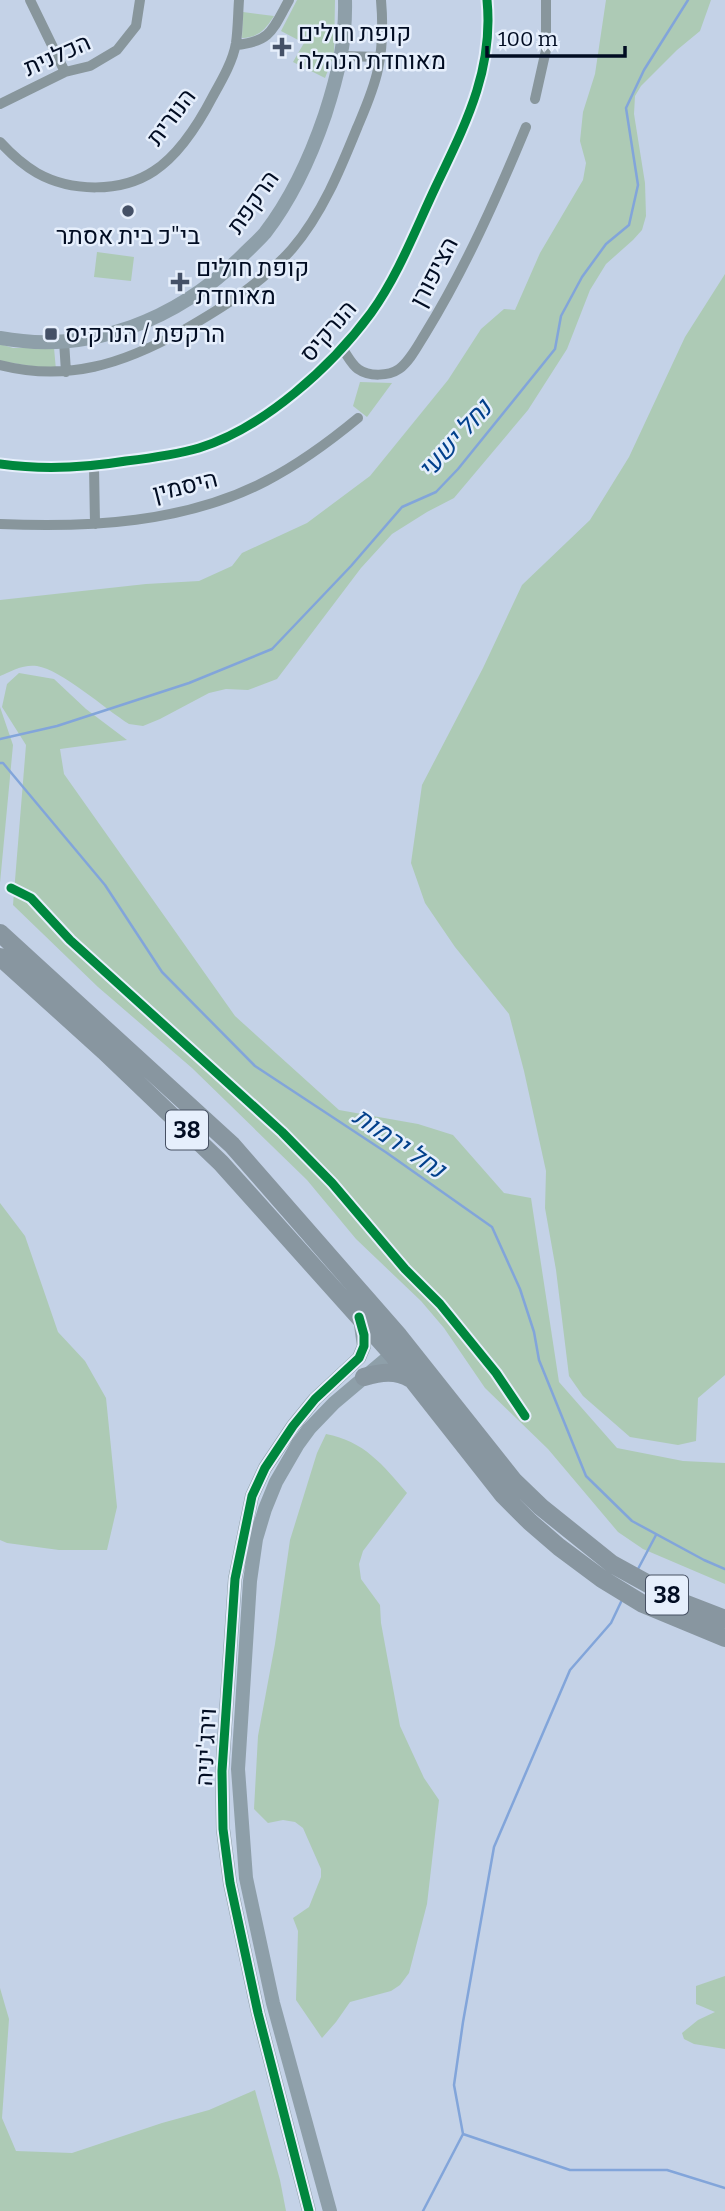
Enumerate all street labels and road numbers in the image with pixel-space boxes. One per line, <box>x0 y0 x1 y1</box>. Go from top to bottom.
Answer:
street label: הכלנית <box>19 28 95 82</box>
street label: הנורית <box>141 83 201 151</box>
street label: הרקפת <box>221 165 285 239</box>
street label: הציפורן <box>404 232 464 312</box>
street label: הנרקיס <box>294 295 362 367</box>
street label: היסמין <box>150 464 220 508</box>
road number: 38 <box>166 1110 208 1149</box>
road number: 38 <box>646 1576 688 1614</box>
street label: וירג'יניה <box>190 1707 222 1787</box>

